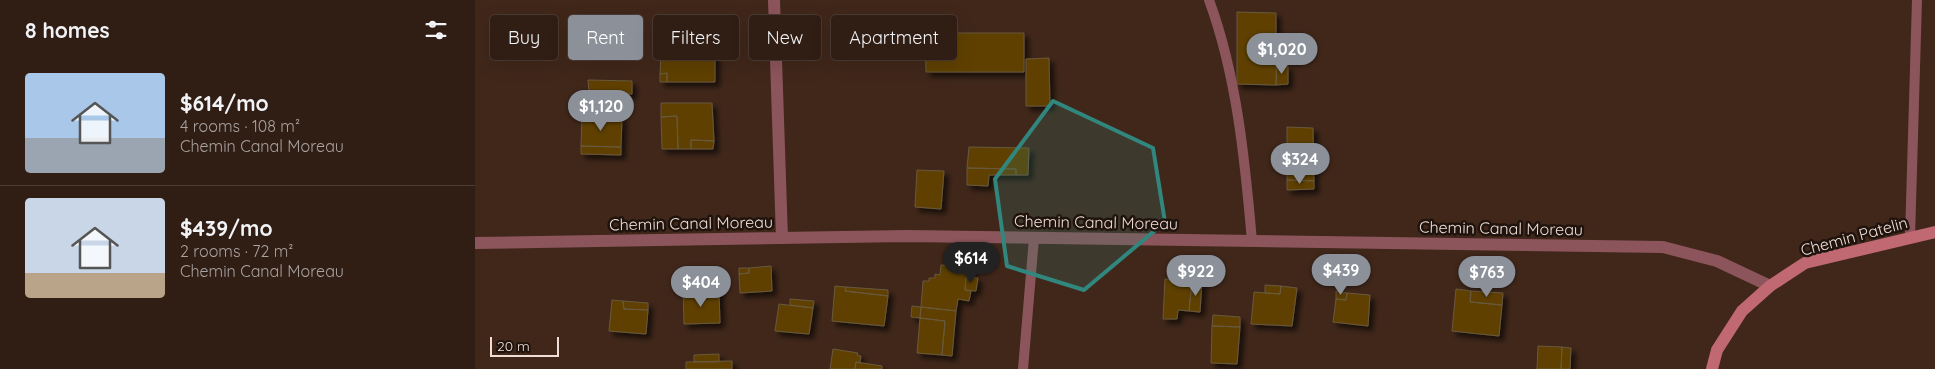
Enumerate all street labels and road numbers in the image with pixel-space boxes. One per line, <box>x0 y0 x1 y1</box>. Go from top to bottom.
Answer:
street label: Chemin Canal Moreau <box>1014 211 1178 233</box>
street label: Chemin Canal Moreau <box>609 212 773 234</box>
street label: Chemin Patelin <box>1798 212 1910 260</box>
street label: Chemin Canal Moreau <box>1419 217 1583 239</box>

